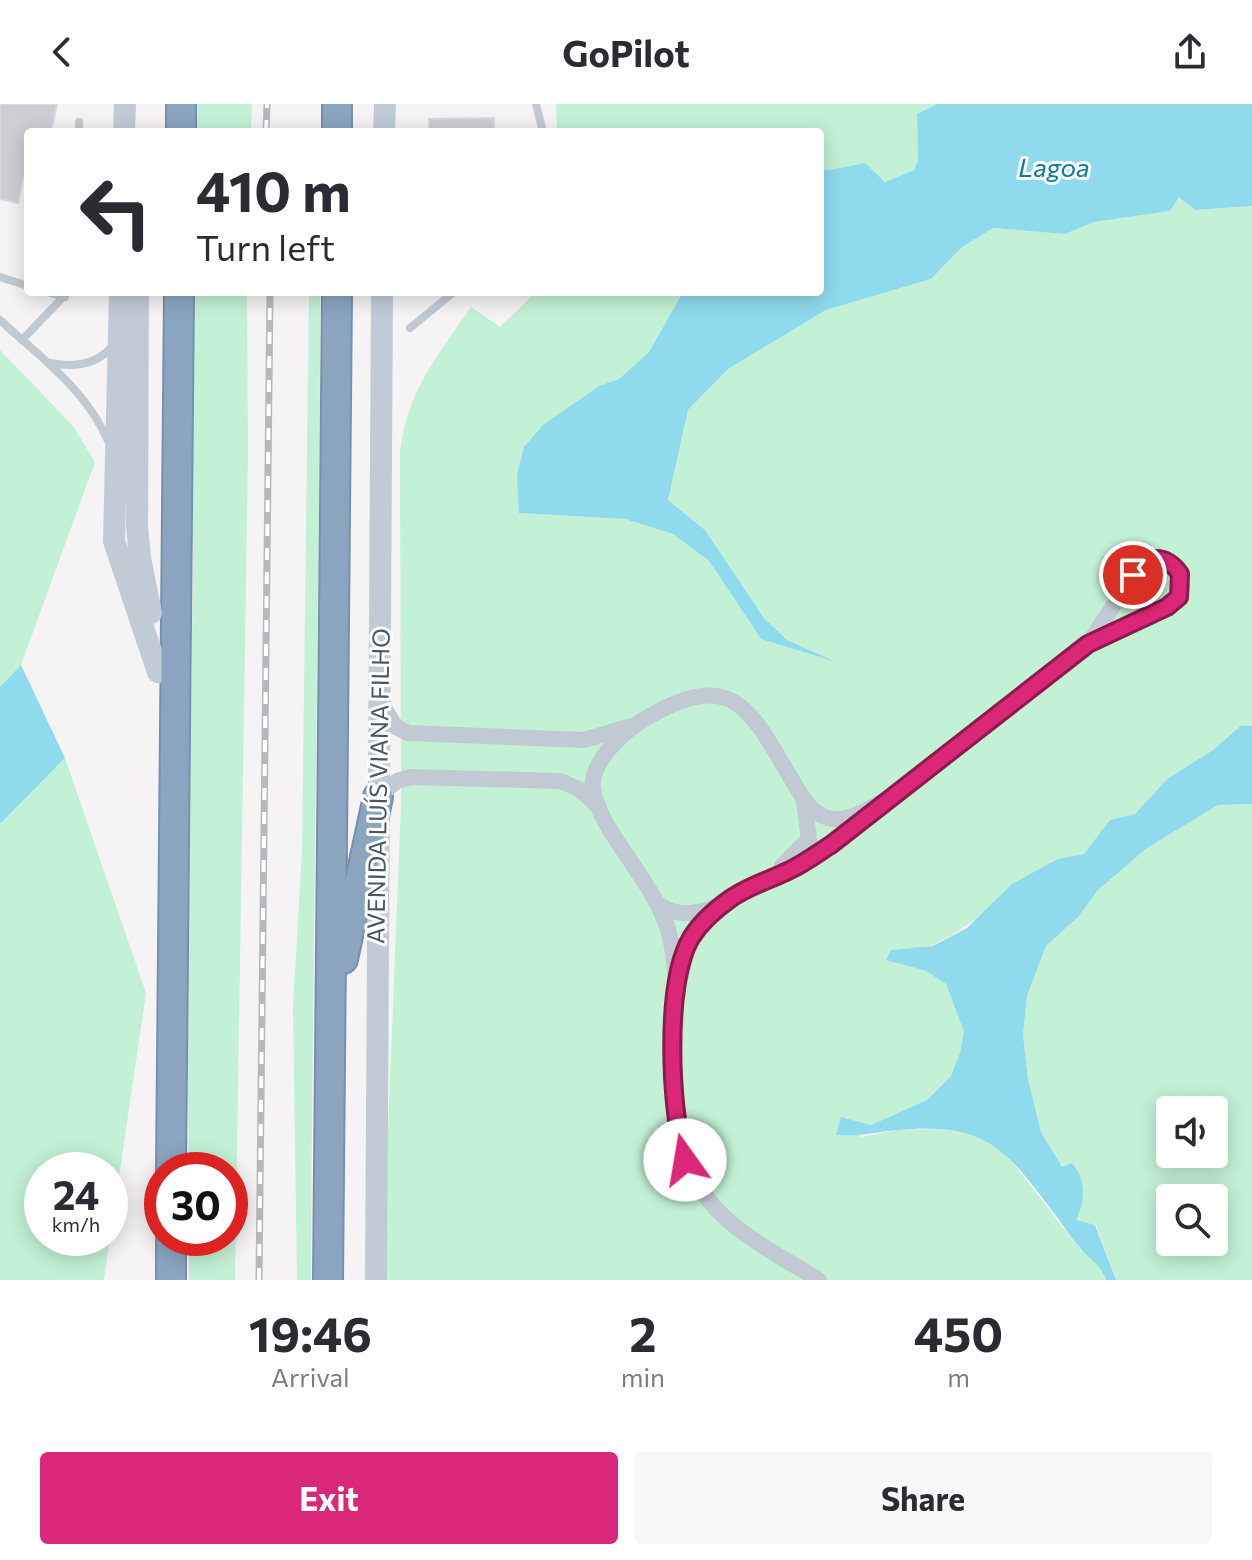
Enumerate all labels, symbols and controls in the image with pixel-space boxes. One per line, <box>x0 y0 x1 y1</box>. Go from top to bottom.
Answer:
icon: back <box>40 30 84 74</box>
text: GoPilot <box>562 30 690 74</box>
icon: share <box>1168 30 1212 74</box>
water label: Lagoa <box>1018 151 1090 182</box>
text: 410 m <box>196 155 351 224</box>
icon: left <box>64 160 168 264</box>
text: Turn left <box>196 224 335 268</box>
pin <box>1099 541 1167 609</box>
icon: arrive <box>1111 553 1155 597</box>
street label: AVENIDA LUÍS VIANA FILHO <box>360 628 395 944</box>
map controls <box>1156 1096 1228 1256</box>
button: sound <box>1156 1096 1228 1168</box>
position arrow <box>643 1118 727 1202</box>
speed limit sign: 30 <box>144 1152 248 1256</box>
text: 24 <box>53 1169 99 1218</box>
button: search <box>1156 1184 1228 1256</box>
text: km/h <box>52 1212 100 1236</box>
text: 19:46 <box>249 1303 372 1362</box>
text: 2 <box>629 1303 657 1362</box>
text: 450 <box>914 1303 1003 1362</box>
text: Arrival <box>271 1361 350 1392</box>
text: min <box>621 1361 665 1392</box>
text: m <box>947 1361 970 1392</box>
button: Exit <box>40 1452 618 1544</box>
button: Share <box>634 1452 1212 1544</box>

